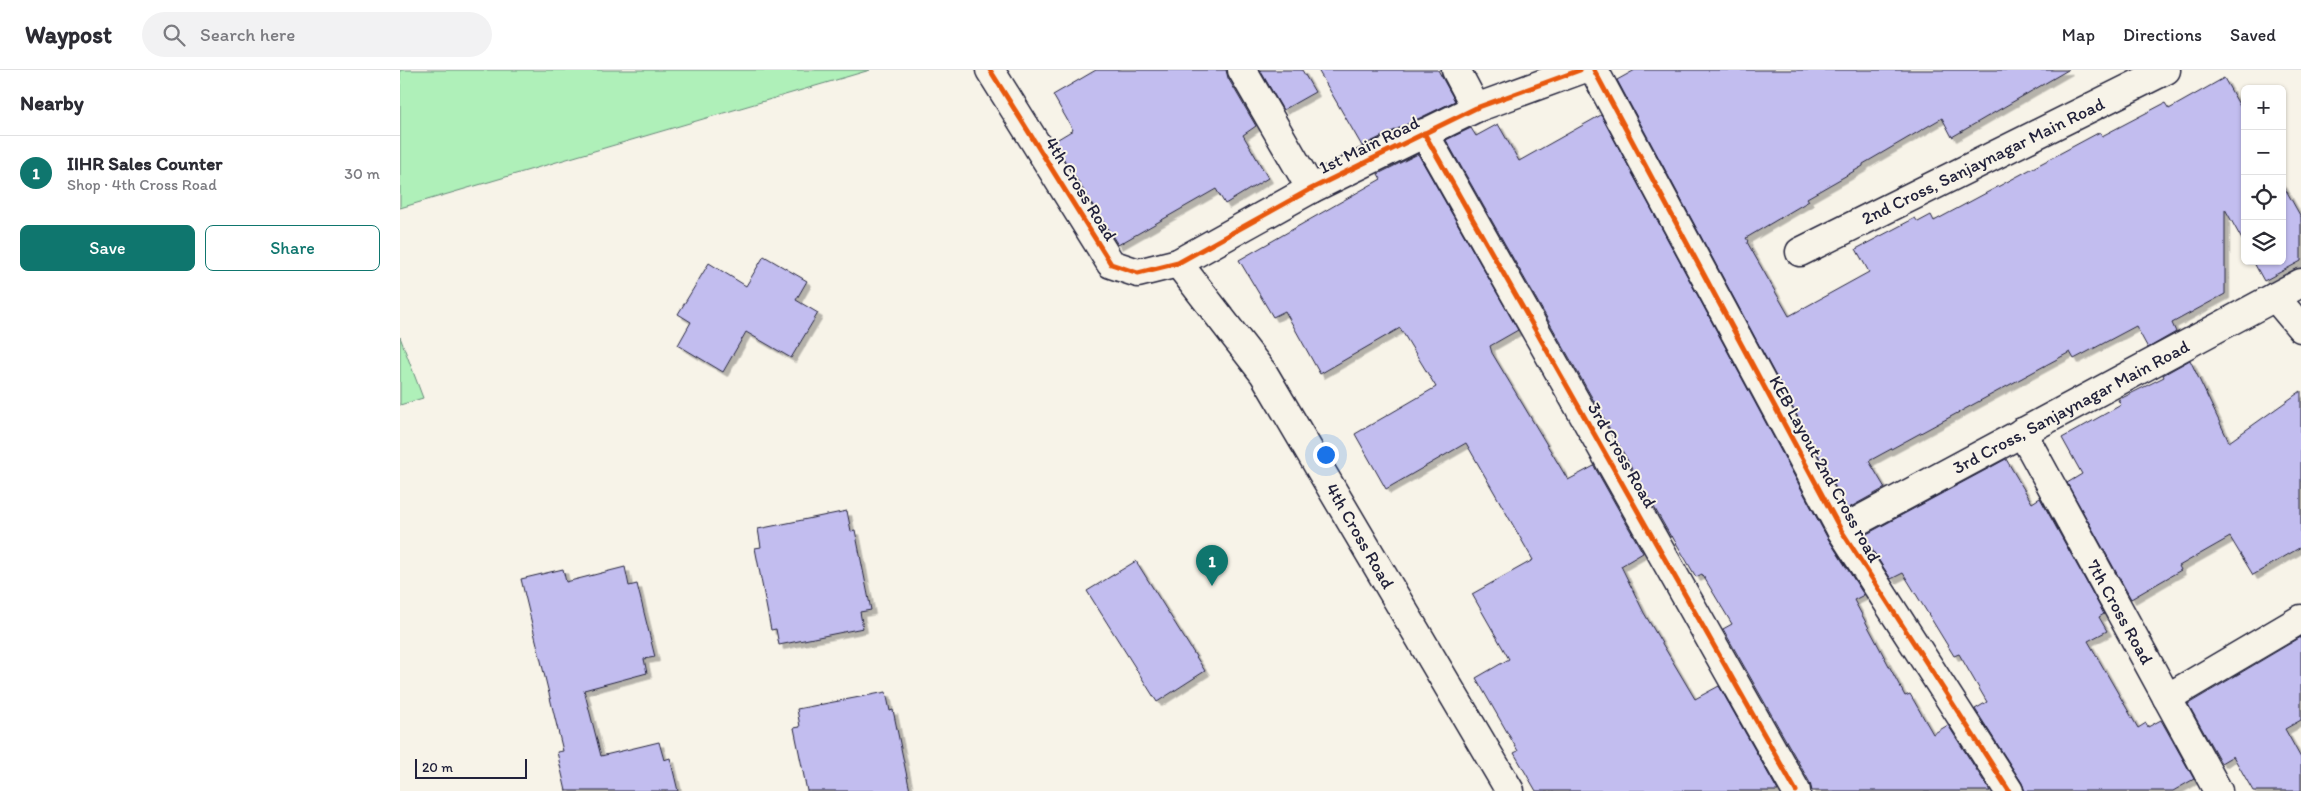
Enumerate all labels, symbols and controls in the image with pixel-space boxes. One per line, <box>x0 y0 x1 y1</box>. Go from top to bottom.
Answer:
search box <box>142 12 492 57</box>
text: Waypost <box>25 20 112 49</box>
icon: search <box>160 21 188 49</box>
text: Search here <box>200 23 295 46</box>
text: Map <box>2062 24 2095 46</box>
text: Directions <box>2123 24 2202 46</box>
text: Saved <box>2230 24 2276 46</box>
map controls <box>2241 85 2286 265</box>
button: + <box>2241 85 2286 130</box>
text: Nearby <box>20 90 84 115</box>
street label: 2nd Cross, Sanjaynagar Main Road <box>1858 92 2108 230</box>
street label: 1st Main Road <box>1315 111 1423 179</box>
button: − <box>2241 130 2286 175</box>
street label: 4th Cross Road <box>1040 133 1122 245</box>
text: IIHR Sales Counter <box>67 152 222 175</box>
text: 1 <box>32 164 40 183</box>
text: 30 m <box>344 164 380 183</box>
text: Shop · 4th Cross Road <box>67 175 217 194</box>
button: locate <box>2241 175 2286 220</box>
button: layers <box>2241 220 2286 265</box>
button: Save <box>20 225 195 271</box>
button: Share <box>205 225 380 271</box>
street label: 3rd Cross, Sanjaynagar Main Road <box>1949 335 2193 479</box>
street label: KEB Layout 2nd Cross road <box>1764 372 1886 566</box>
street label: 3rd Cross Road <box>1583 398 1661 512</box>
your location <box>1313 442 1339 468</box>
street label: 4th Cross Road <box>1321 479 1399 593</box>
pin: 1 <box>1196 545 1228 586</box>
street label: 7th Cross Road <box>2082 556 2158 668</box>
scale bar <box>415 756 528 779</box>
text: 20 m <box>422 759 453 776</box>

